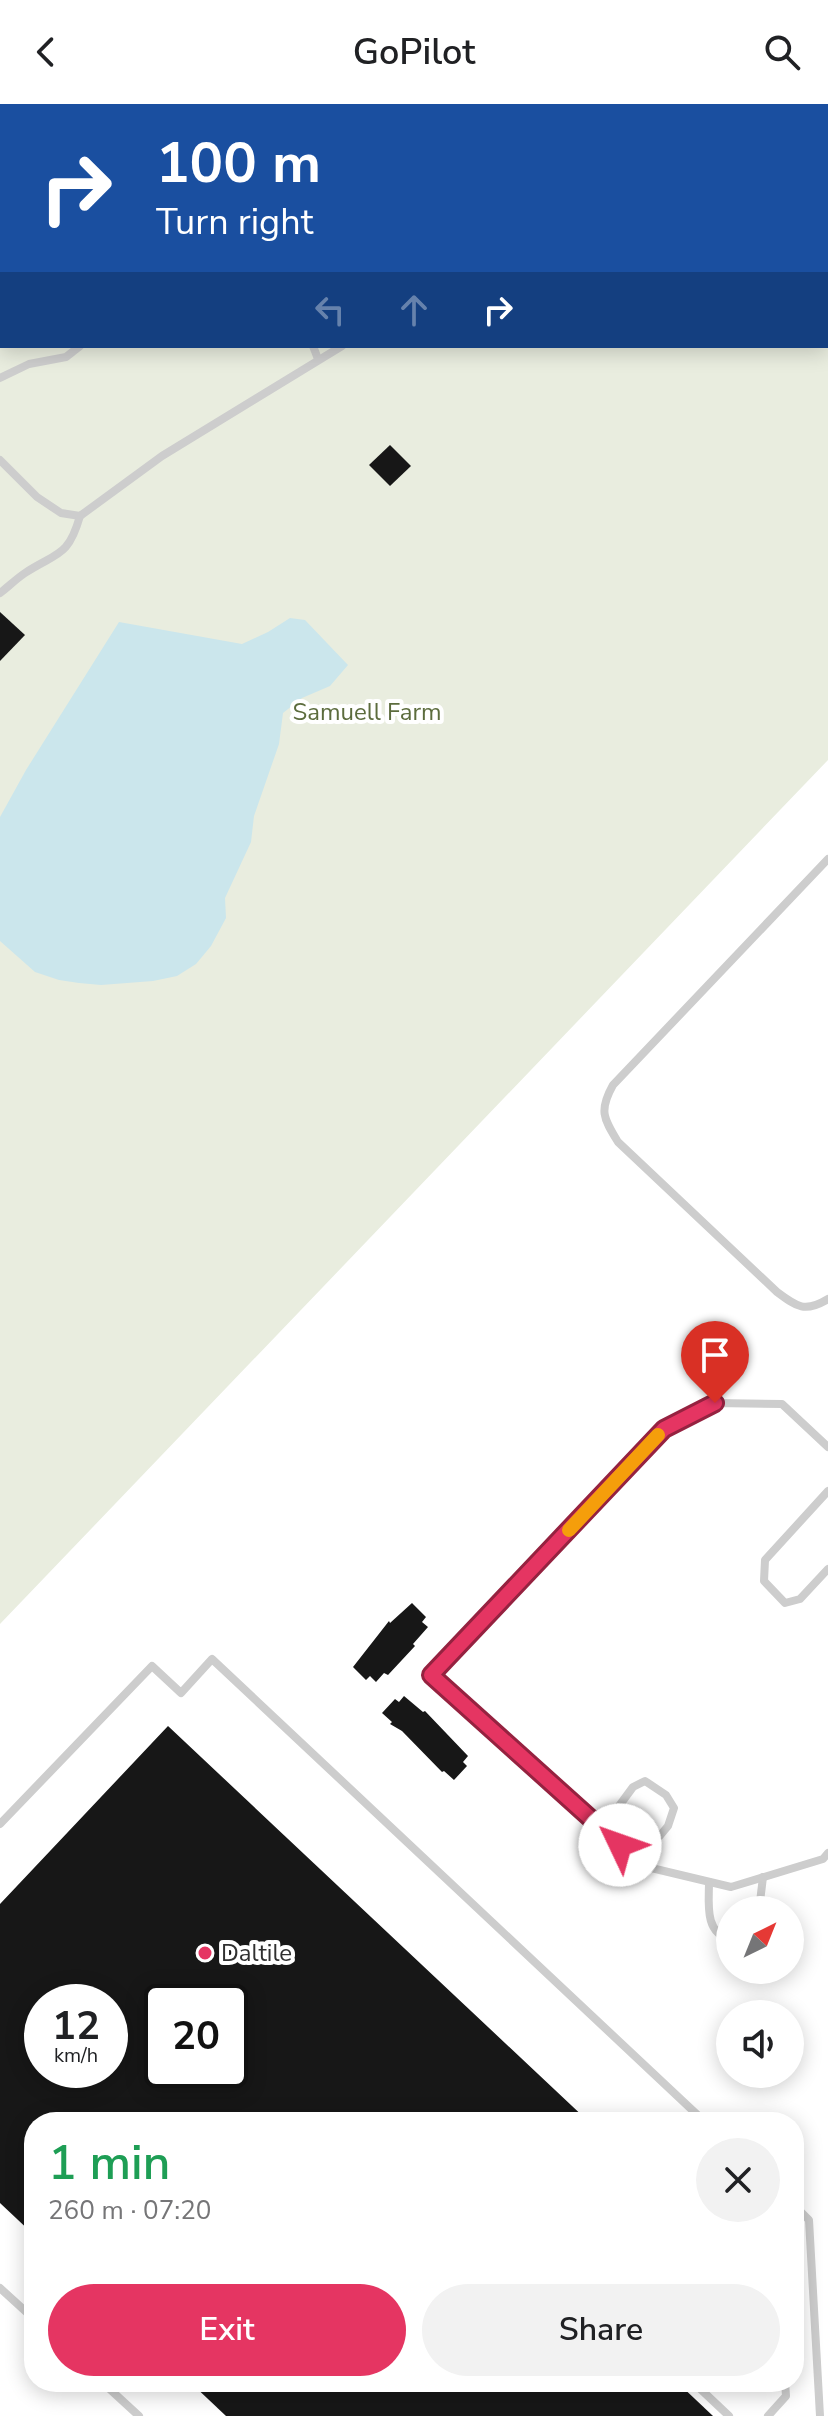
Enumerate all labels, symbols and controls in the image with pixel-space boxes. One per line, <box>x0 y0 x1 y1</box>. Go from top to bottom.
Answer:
text: GoPilot <box>353 28 475 77</box>
icon: back <box>24 30 68 74</box>
icon: search <box>760 30 804 74</box>
text: 100 m <box>156 125 321 202</box>
icon: right <box>24 136 128 240</box>
text: Turn right <box>156 198 313 247</box>
icon: left <box>308 288 352 332</box>
icon: ahead <box>392 288 436 332</box>
icon: right <box>476 288 520 332</box>
park label: Samuell Farm <box>292 696 442 728</box>
pin <box>681 1321 749 1403</box>
icon: arrive <box>693 1333 737 1377</box>
position arrow <box>578 1803 662 1887</box>
north arrow <box>716 1896 804 1984</box>
map controls <box>716 1896 804 2088</box>
place label: Daltile <box>221 1937 292 1969</box>
marker: Daltile <box>196 1944 214 1962</box>
speed limit sign: 20 <box>144 1984 248 2088</box>
text: 12 <box>52 1999 100 2053</box>
button: sound <box>716 2000 804 2088</box>
text: km/h <box>54 2042 98 2069</box>
text: 1 min <box>48 2130 170 2196</box>
button: close <box>696 2138 780 2222</box>
text: 260 m · 07:20 <box>48 2193 211 2228</box>
button: Exit <box>48 2284 406 2376</box>
button: Share <box>422 2284 780 2376</box>

